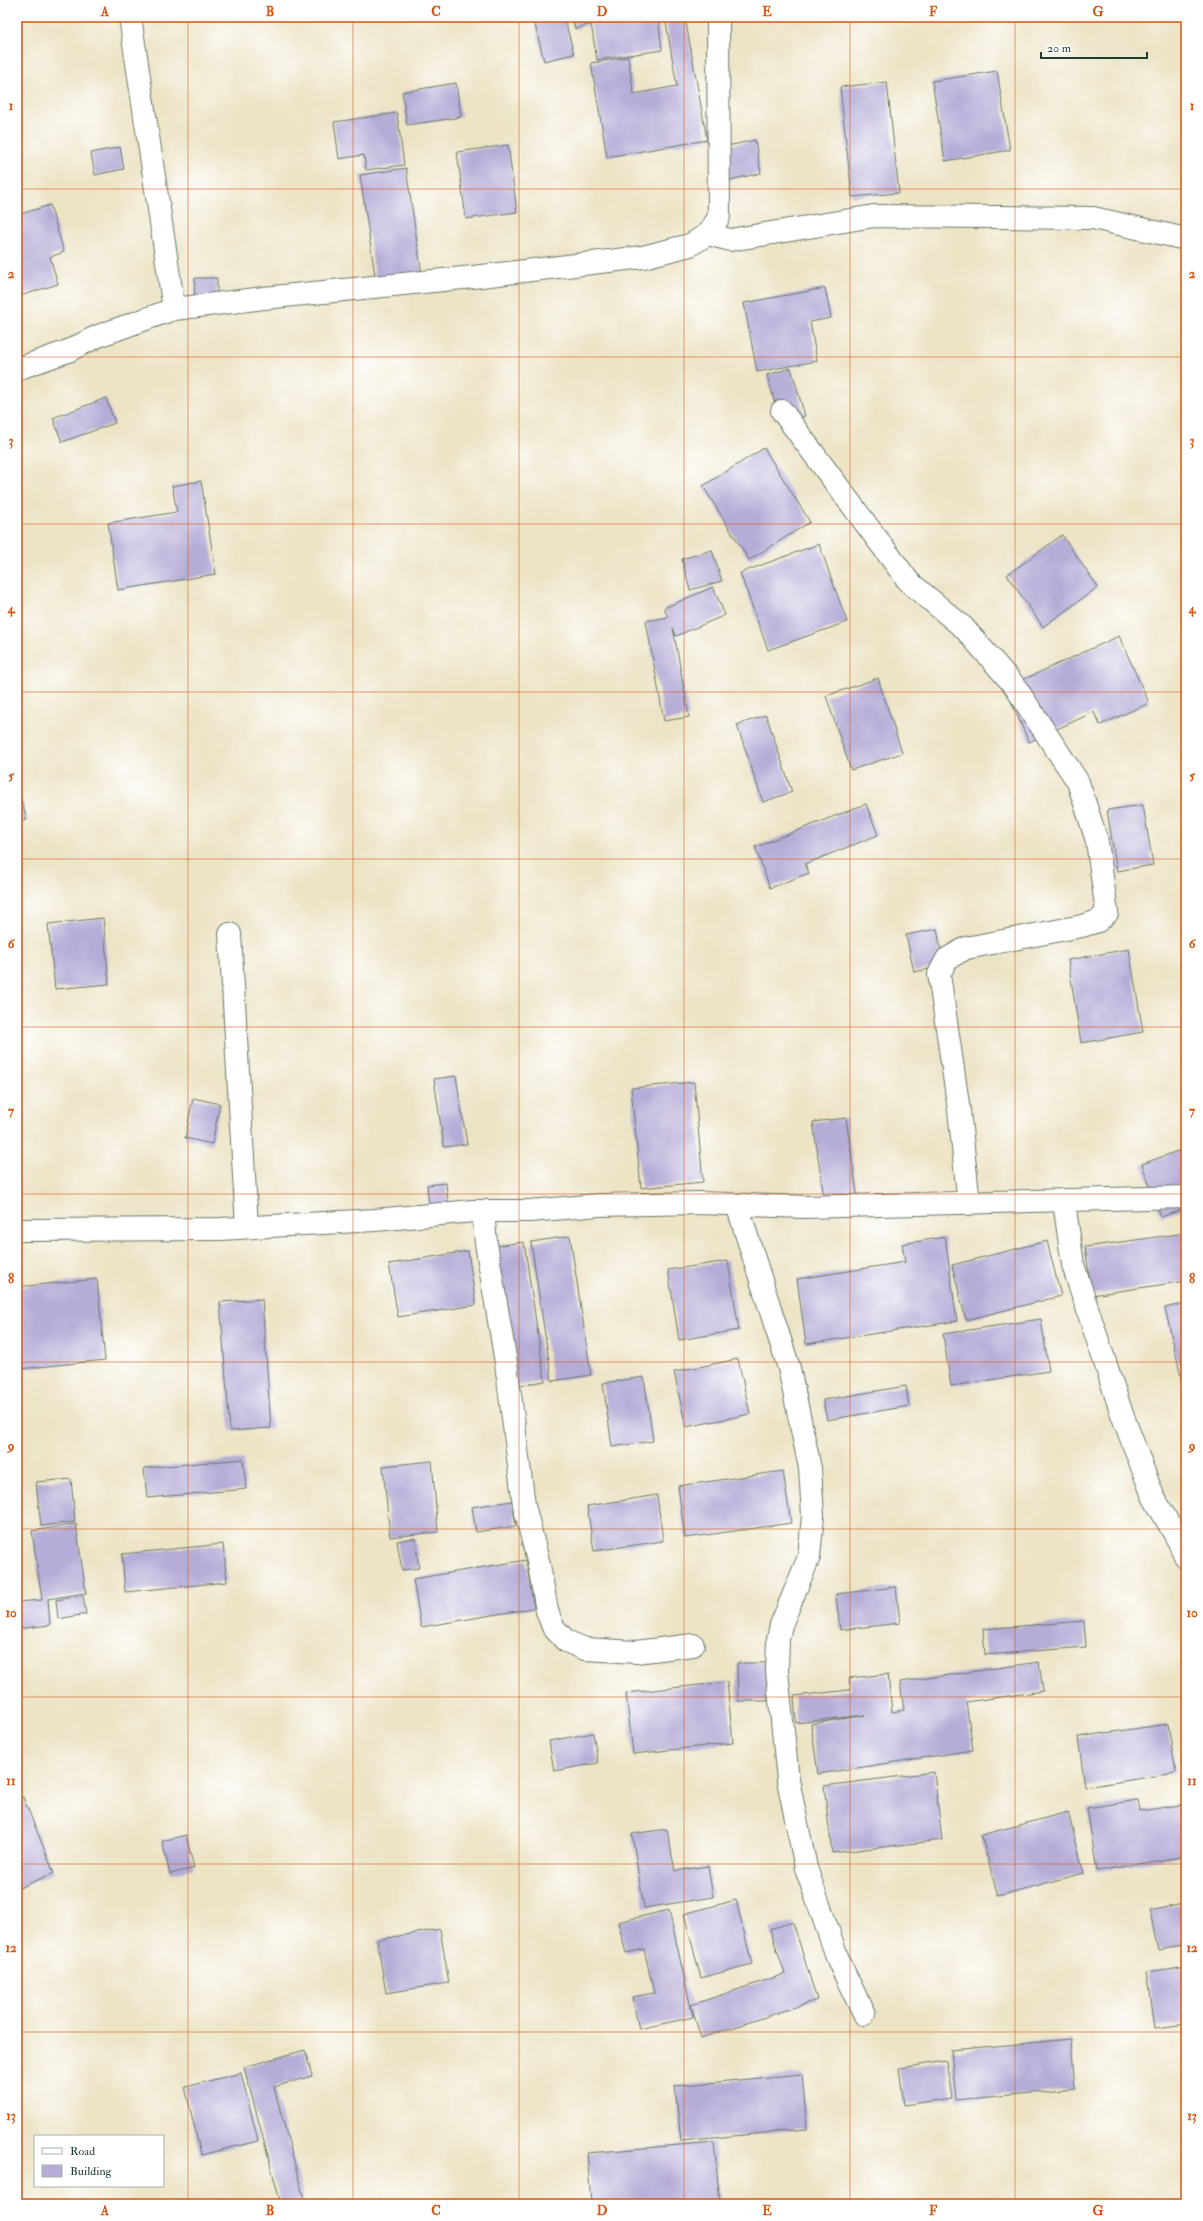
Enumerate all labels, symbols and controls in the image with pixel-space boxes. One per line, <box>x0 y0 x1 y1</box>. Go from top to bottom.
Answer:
text: A <box>100 4 110 20</box>
text: B <box>266 4 274 20</box>
text: C <box>431 4 441 20</box>
text: D <box>597 4 608 20</box>
text: E <box>762 4 772 20</box>
text: F <box>929 4 938 20</box>
text: G <box>1093 4 1104 20</box>
scale bar <box>1041 34 1147 60</box>
text: 20 m <box>1047 41 1072 56</box>
text: 1 <box>9 98 14 114</box>
text: 1 <box>1190 98 1195 114</box>
text: 2 <box>8 266 15 282</box>
text: 2 <box>1189 266 1196 282</box>
text: 3 <box>9 433 14 449</box>
text: 3 <box>1190 433 1195 449</box>
text: 4 <box>6 601 15 617</box>
text: 4 <box>1187 601 1196 617</box>
text: 5 <box>8 768 14 784</box>
text: 5 <box>1189 768 1195 784</box>
text: 6 <box>8 936 16 952</box>
text: 6 <box>1189 936 1197 952</box>
text: 7 <box>8 1103 15 1119</box>
text: 7 <box>1189 1103 1196 1119</box>
text: 8 <box>8 1271 14 1287</box>
text: 8 <box>1189 1271 1195 1287</box>
text: 9 <box>6 1438 15 1454</box>
text: 9 <box>1187 1438 1196 1454</box>
text: 10 <box>5 1605 17 1621</box>
text: 10 <box>1186 1605 1198 1621</box>
text: 11 <box>6 1773 16 1789</box>
text: 11 <box>1187 1773 1197 1789</box>
text: 12 <box>5 1940 17 1956</box>
text: 12 <box>1186 1940 1198 1956</box>
text: 13 <box>6 2108 16 2124</box>
text: 13 <box>1187 2108 1197 2124</box>
legend <box>34 2135 164 2187</box>
text: Road <box>70 2144 95 2159</box>
text: Building <box>70 2164 113 2179</box>
text: A <box>100 2203 110 2219</box>
text: B <box>266 2203 274 2219</box>
text: C <box>431 2203 441 2219</box>
text: D <box>597 2203 608 2219</box>
text: E <box>762 2203 772 2219</box>
text: F <box>929 2203 938 2219</box>
text: G <box>1093 2203 1104 2219</box>

